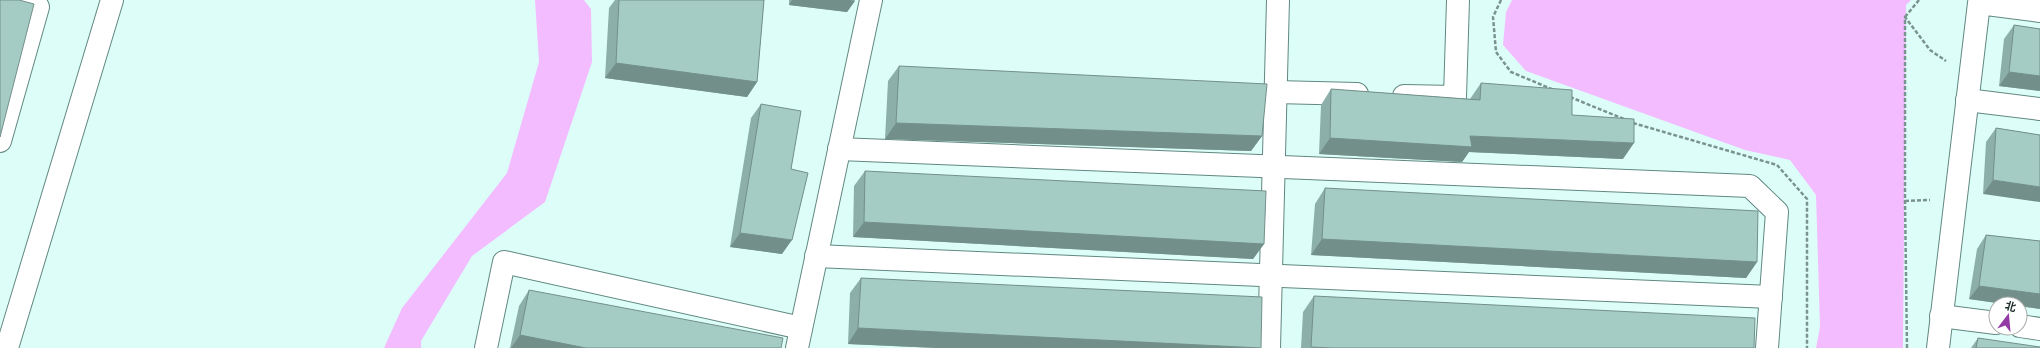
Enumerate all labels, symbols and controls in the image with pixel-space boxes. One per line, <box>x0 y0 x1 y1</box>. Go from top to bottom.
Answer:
north arrow <box>1988 296 2028 336</box>
text: 北 <box>2004 299 2018 315</box>

